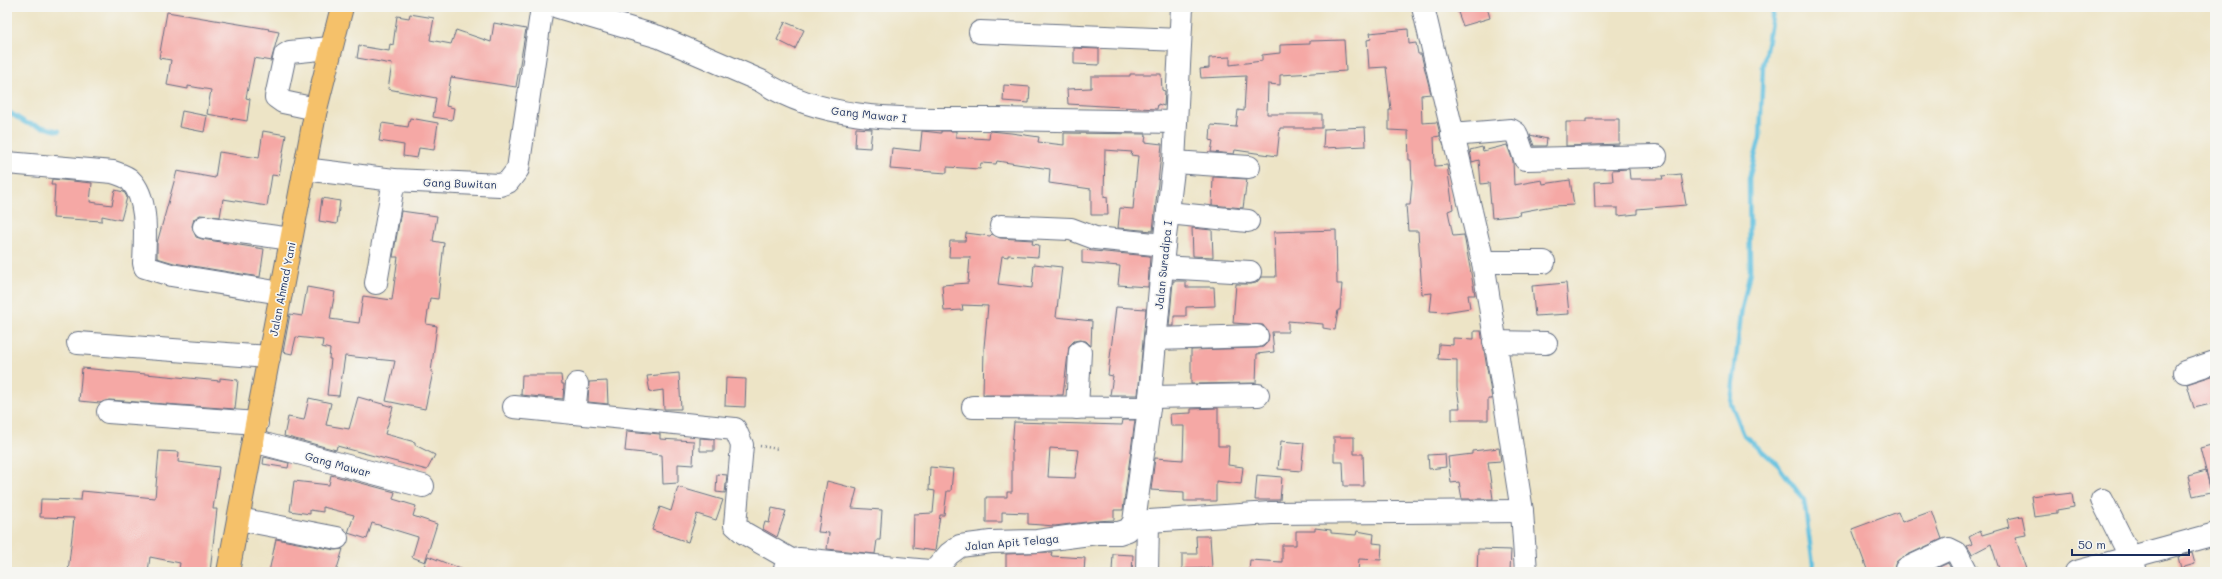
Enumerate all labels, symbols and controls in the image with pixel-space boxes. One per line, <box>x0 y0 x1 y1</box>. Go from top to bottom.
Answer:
street label: Gang Mawar I <box>830 103 908 125</box>
street label: Gang Buwitan <box>423 174 497 192</box>
street label: Jalan Suradipa I <box>1151 220 1175 310</box>
street label: Jalan Ahmad Yani <box>266 241 298 337</box>
street label: Gang Mawar <box>303 448 373 480</box>
street label: Jalan Apit Telaga <box>965 530 1060 554</box>
scale bar <box>2072 531 2189 557</box>
text: 50 m <box>2078 536 2106 552</box>

